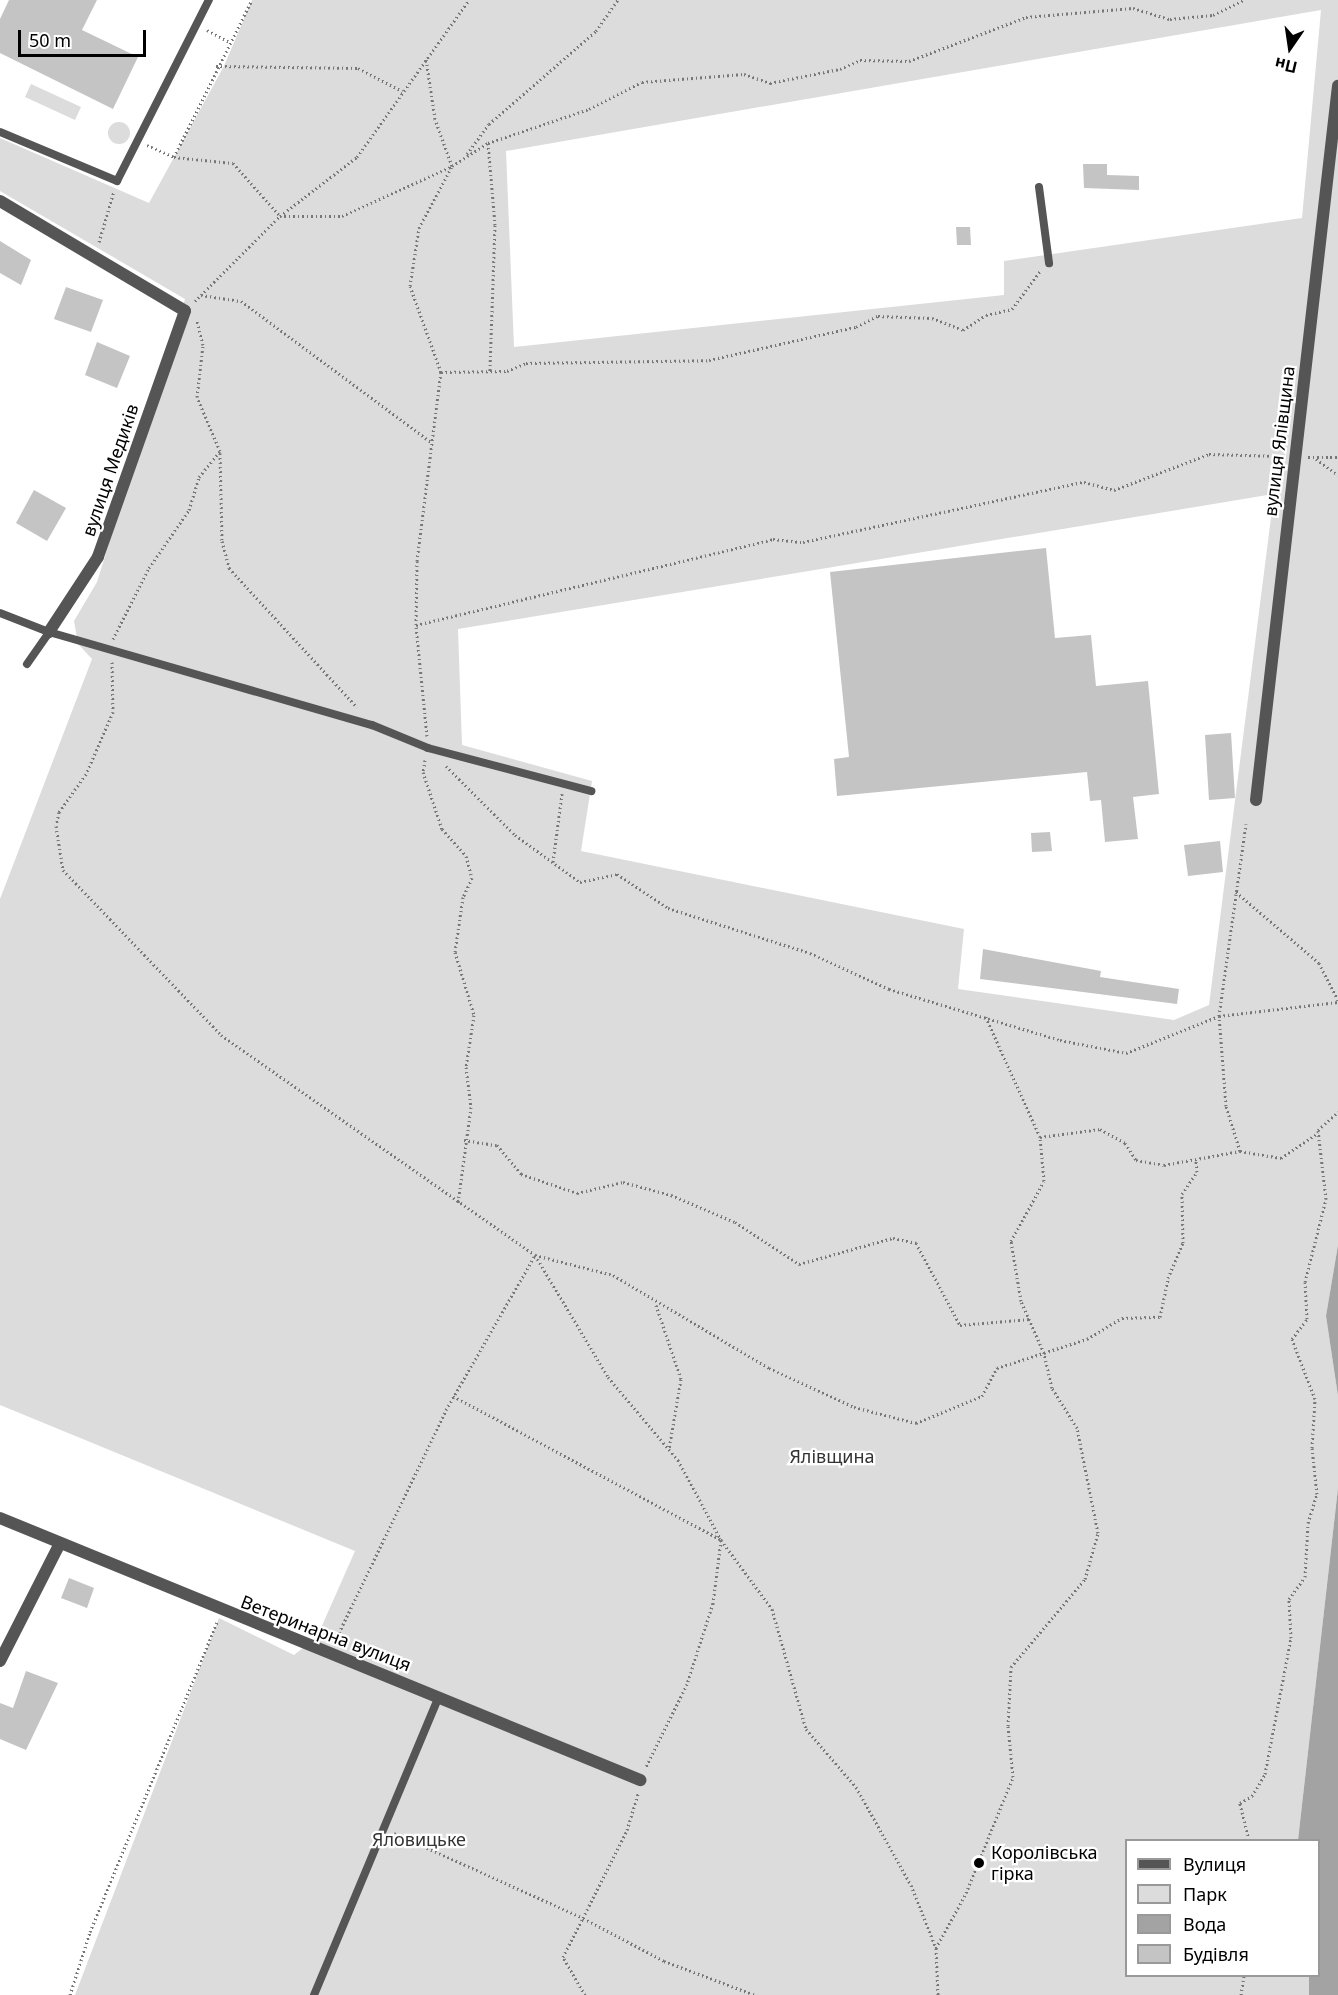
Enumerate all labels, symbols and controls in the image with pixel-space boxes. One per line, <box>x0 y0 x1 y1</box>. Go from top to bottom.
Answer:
scale bar <box>21 18 148 56</box>
north arrow <box>1260 18 1320 78</box>
text: 50 m <box>29 28 71 52</box>
text: Пн <box>1272 52 1299 79</box>
street label: вулиця Ялівщина <box>1259 365 1299 517</box>
street label: вулиця Медиків <box>77 401 143 539</box>
park label: Ялівщина <box>789 1445 875 1467</box>
street label: Ветеринарна вулиця <box>238 1591 414 1675</box>
park label: Яловицьке <box>372 1828 466 1850</box>
legend <box>1125 1839 1320 1977</box>
place label: Королівська гірка <box>991 1842 1097 1884</box>
text: Вулиця <box>1183 1852 1246 1876</box>
marker: Королівська гірка <box>972 1856 986 1870</box>
text: Парк <box>1183 1882 1227 1906</box>
text: Вода <box>1183 1912 1226 1936</box>
text: Будівля <box>1183 1942 1249 1966</box>

